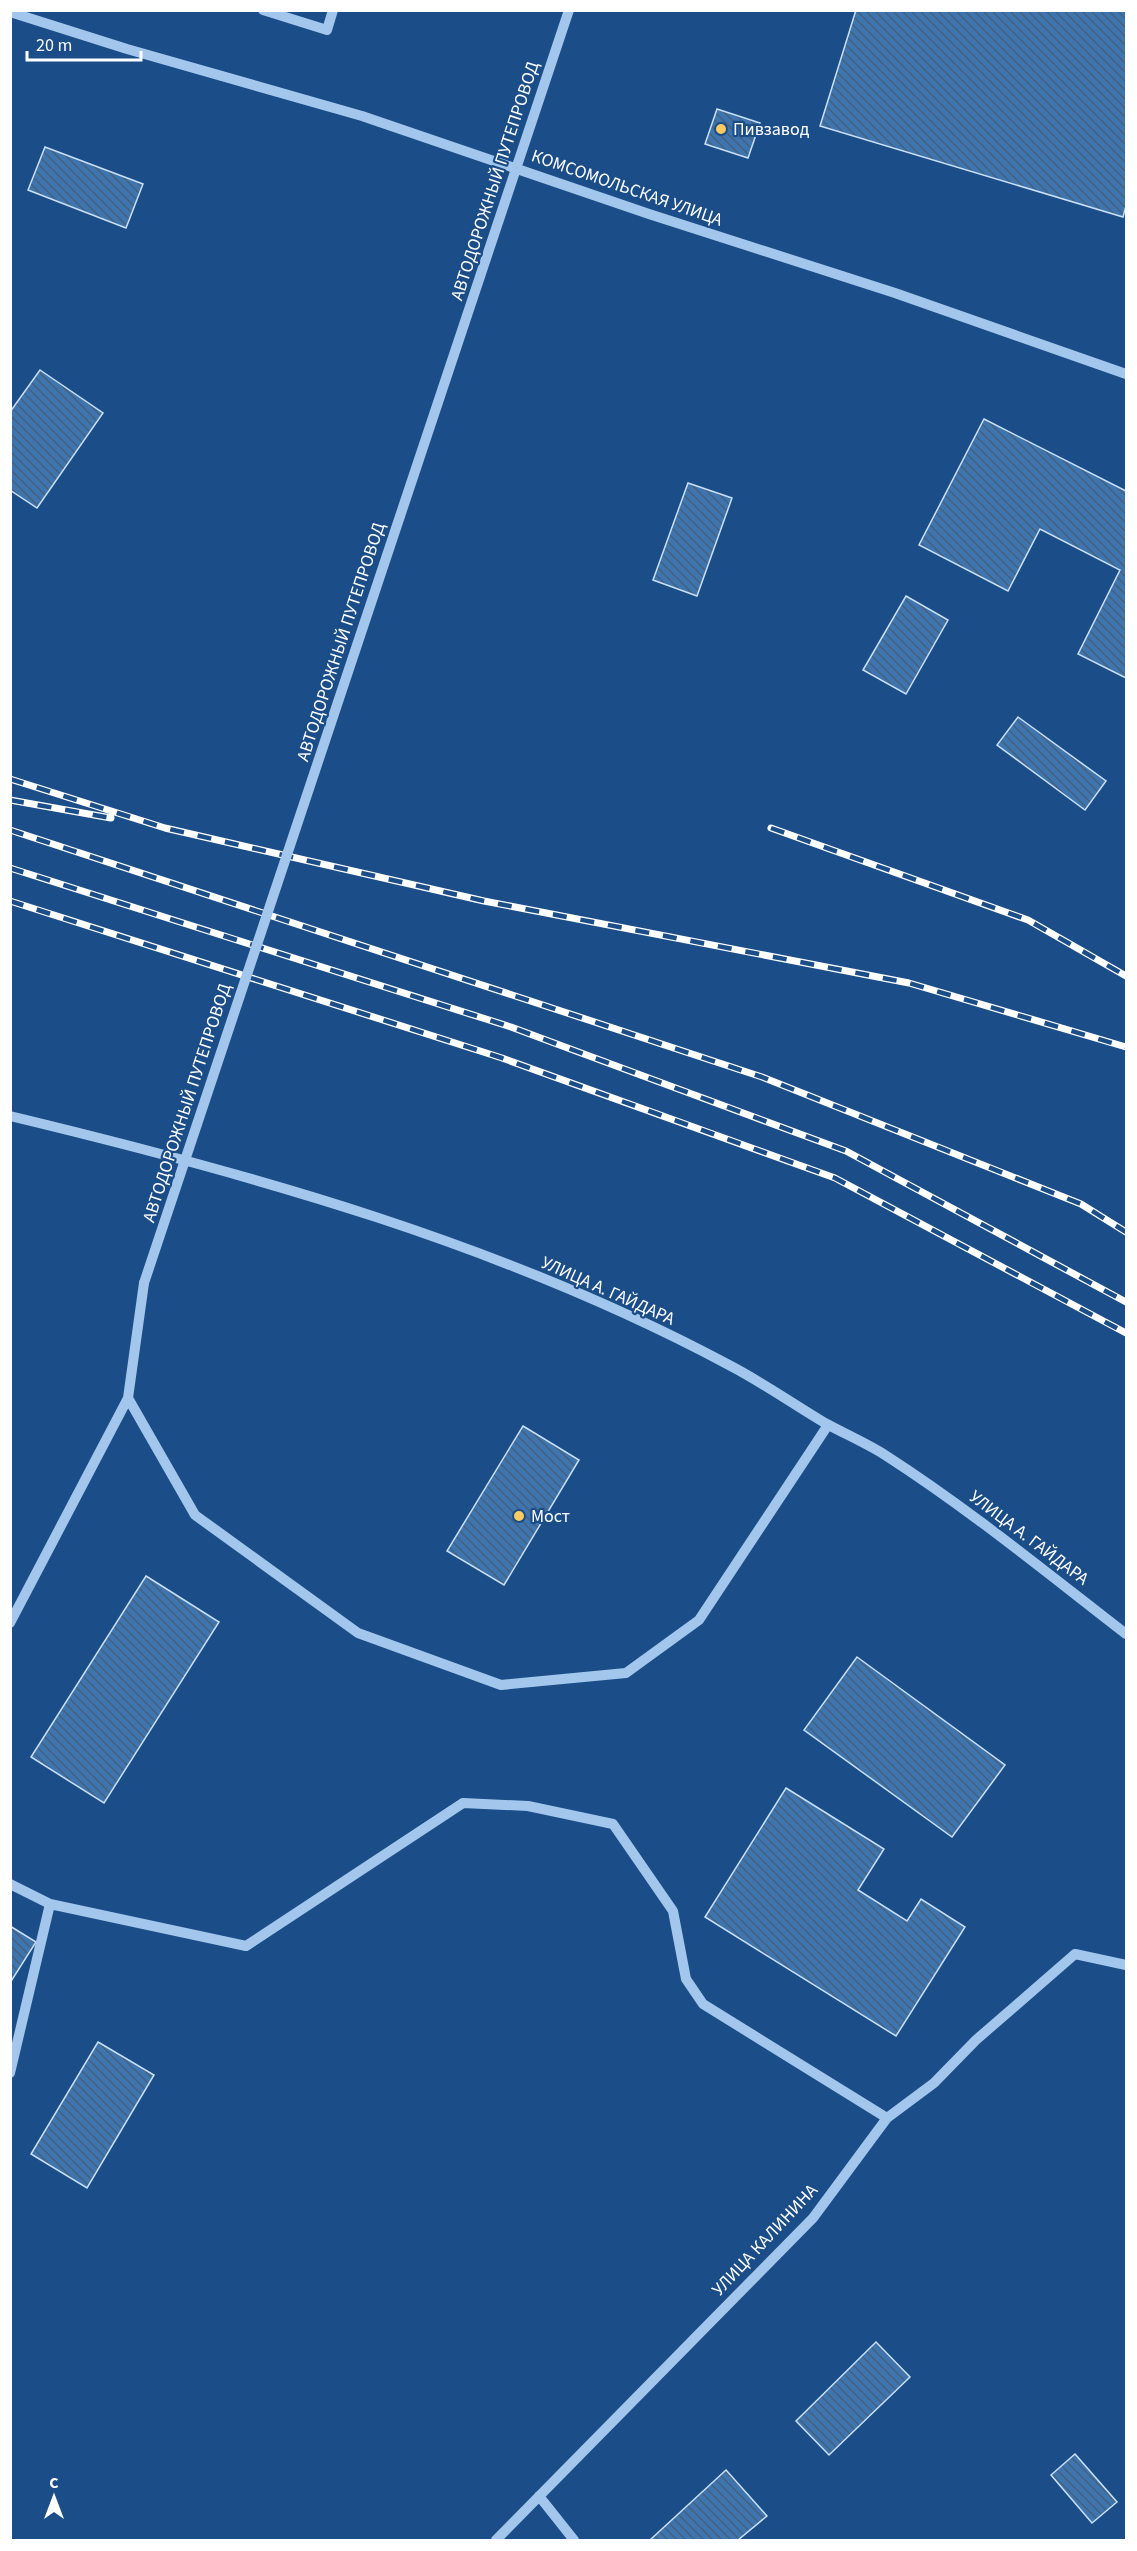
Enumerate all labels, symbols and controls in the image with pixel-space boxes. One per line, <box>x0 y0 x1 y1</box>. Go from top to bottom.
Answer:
scale bar <box>27 24 141 62</box>
text: 20 m <box>36 33 72 58</box>
street label: АВТОДОРОЖНЫЙ ПУТЕПРОВОД <box>445 58 546 304</box>
place label: Пивзавод <box>733 117 810 142</box>
marker: Пивзавод <box>714 122 728 136</box>
street label: КОМСОМОЛЬСКАЯ УЛИЦА <box>528 144 726 233</box>
street label: АВТОДОРОЖНЫЙ ПУТЕПРОВОД <box>291 519 392 765</box>
street label: АВТОДОРОЖНЫЙ ПУТЕПРОВОД <box>137 980 238 1226</box>
street label: УЛИЦА А. ГАЙДАРА <box>537 1250 679 1332</box>
street label: УЛИЦА А. ГАЙДАРА <box>964 1485 1094 1591</box>
place label: Мост <box>531 1504 570 1529</box>
marker: Мост <box>512 1509 526 1523</box>
street label: УЛИЦА КАЛИНИНА <box>706 2178 824 2302</box>
north arrow <box>24 2467 84 2527</box>
text: С <box>49 2472 59 2494</box>

